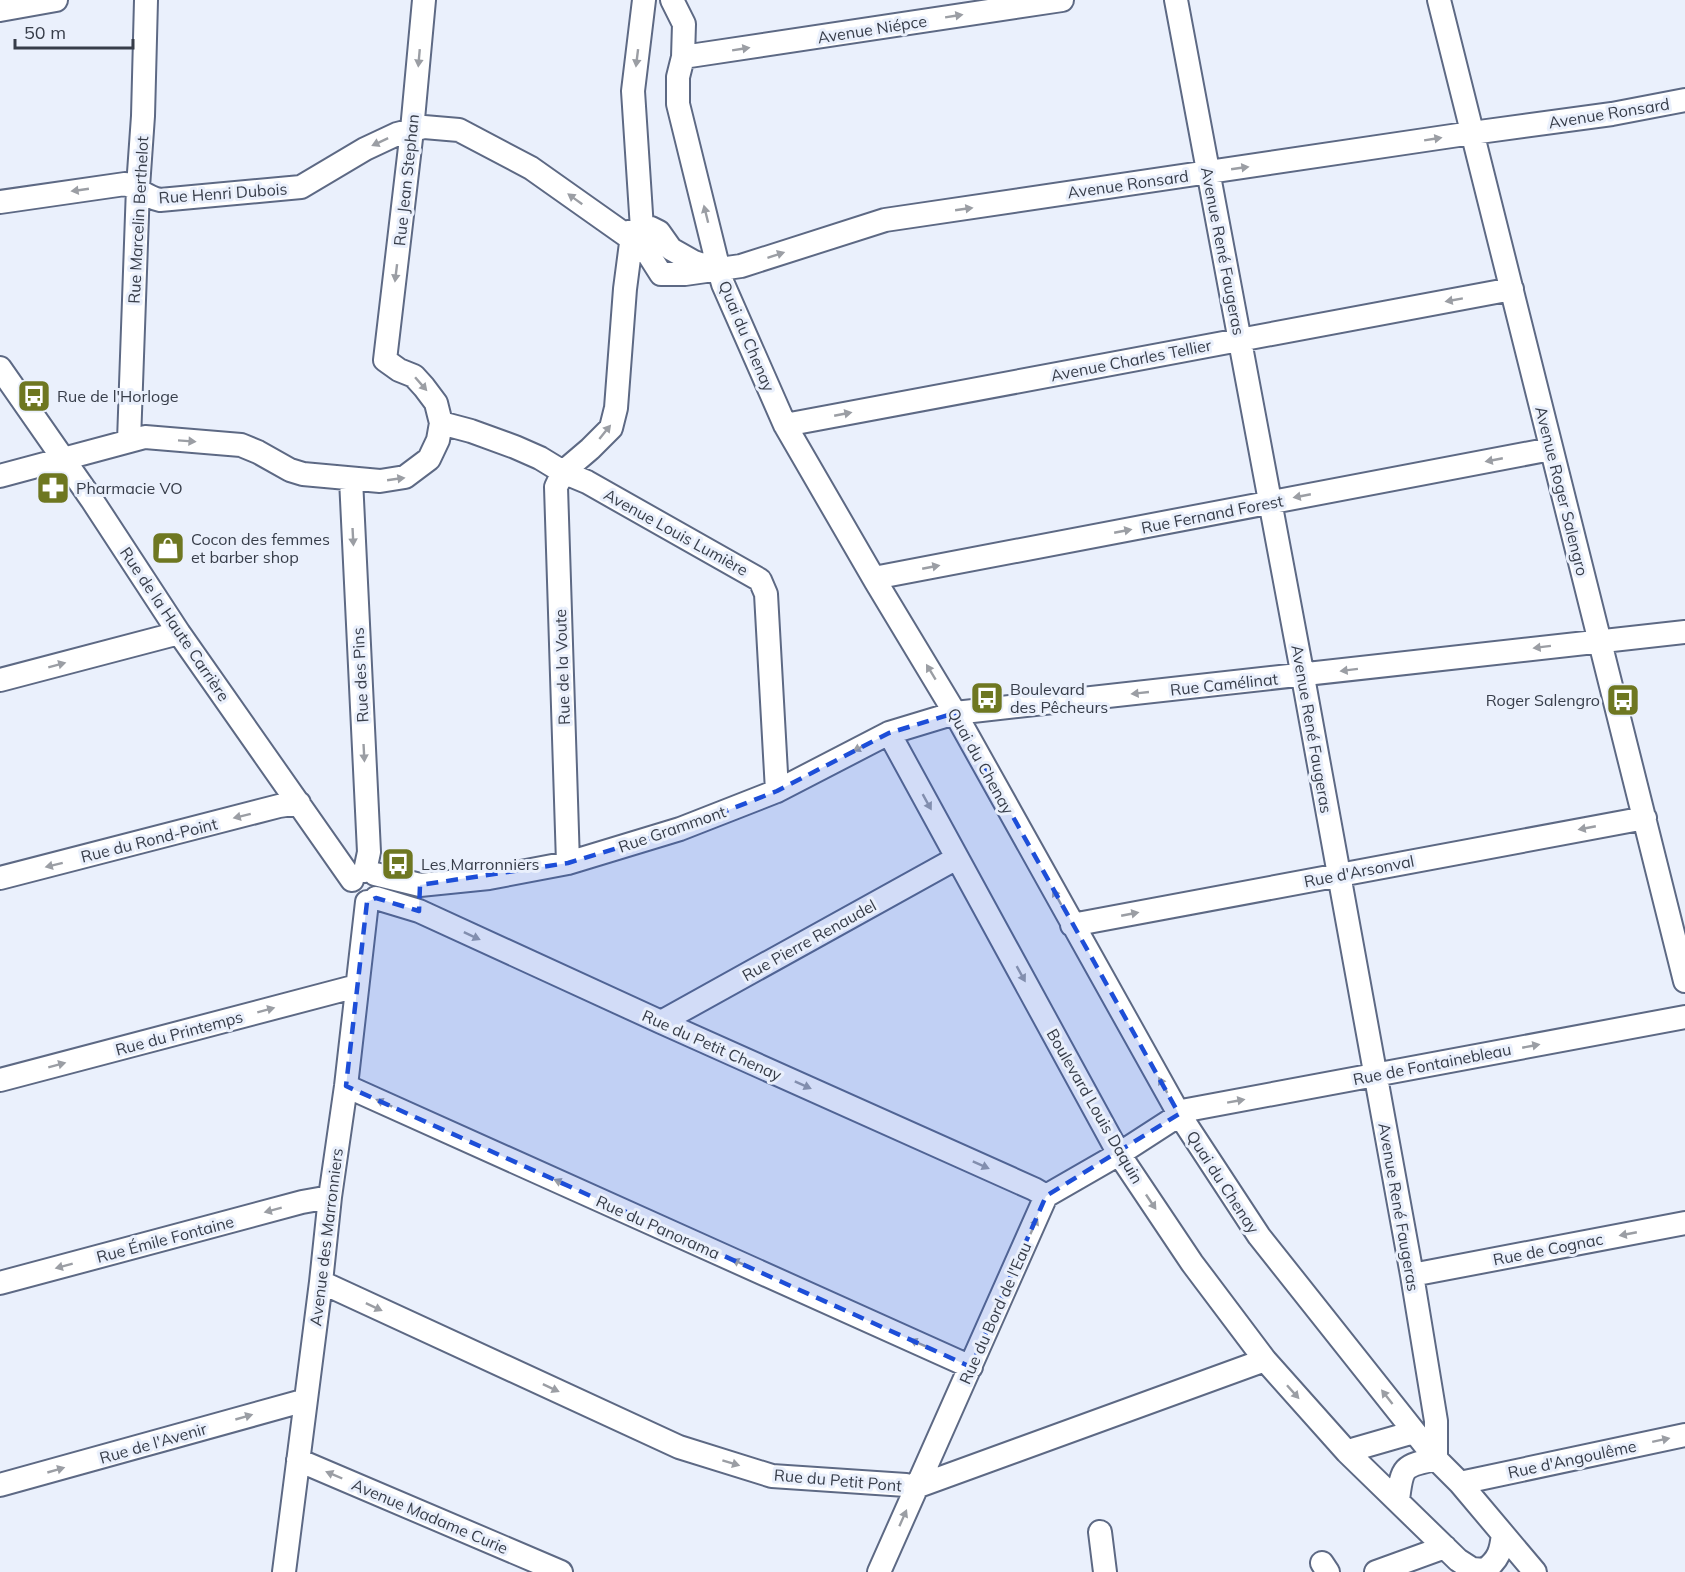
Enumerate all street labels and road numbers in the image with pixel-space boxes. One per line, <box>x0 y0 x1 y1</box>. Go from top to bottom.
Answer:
street label: Avenue Niépce <box>816 10 928 48</box>
street label: Avenue Ronsard <box>1547 94 1671 132</box>
street label: Rue Jean Stephan <box>389 113 423 247</box>
street label: Rue Marcelin Berthelot <box>124 135 152 304</box>
street label: Avenue René Faugeras <box>1197 165 1249 337</box>
street label: Avenue Ronsard <box>1066 166 1190 202</box>
street label: Rue Henri Dubois <box>158 179 288 207</box>
street label: Quai du Chenay <box>715 278 780 395</box>
street label: Avenue Charles Tellier <box>1049 335 1213 385</box>
street label: Avenue Roger Salengro <box>1531 404 1593 578</box>
street label: Avenue Louis Lumière <box>600 484 752 580</box>
street label: Rue Fernand Forest <box>1139 490 1285 538</box>
street label: Rue de la Haute Carrière <box>116 543 234 705</box>
street label: Rue de la Voute <box>550 609 574 725</box>
street label: Rue des Pins <box>348 627 372 723</box>
street label: Avenue René Faugeras <box>1287 643 1337 815</box>
street label: Rue Camélinat <box>1169 668 1279 700</box>
street label: Quai du Chenay <box>944 704 1019 818</box>
street label: Rue Grammont <box>616 801 729 857</box>
street label: Rue du Rond-Point <box>79 813 220 867</box>
street label: Rue d'Arsonval <box>1302 851 1416 891</box>
street label: Rue Pierre Renaudel <box>738 895 880 985</box>
street label: Rue du Petit Chenay <box>639 1005 785 1085</box>
street label: Rue du Printemps <box>113 1006 245 1060</box>
street label: Boulevard Louis Daquin <box>1042 1025 1148 1187</box>
street label: Rue de Fontainebleau <box>1351 1039 1513 1089</box>
street label: Avenue René Faugeras <box>1374 1121 1424 1293</box>
street label: Quai du Chenay <box>1182 1127 1264 1238</box>
street label: Avenue des Marronniers <box>305 1147 347 1327</box>
street label: Rue du Panorama <box>593 1191 723 1263</box>
street label: Rue Émile Fontaine <box>94 1211 236 1267</box>
street label: Rue de Cognac <box>1491 1229 1605 1269</box>
street label: Rue du Bord de l'Eau <box>955 1239 1035 1387</box>
street label: Rue de l'Avenir <box>97 1418 209 1468</box>
street label: Rue d'Angoulême <box>1506 1436 1638 1482</box>
street label: Rue du Petit Pont <box>773 1464 903 1496</box>
street label: Avenue Madame Curie <box>349 1474 511 1558</box>

